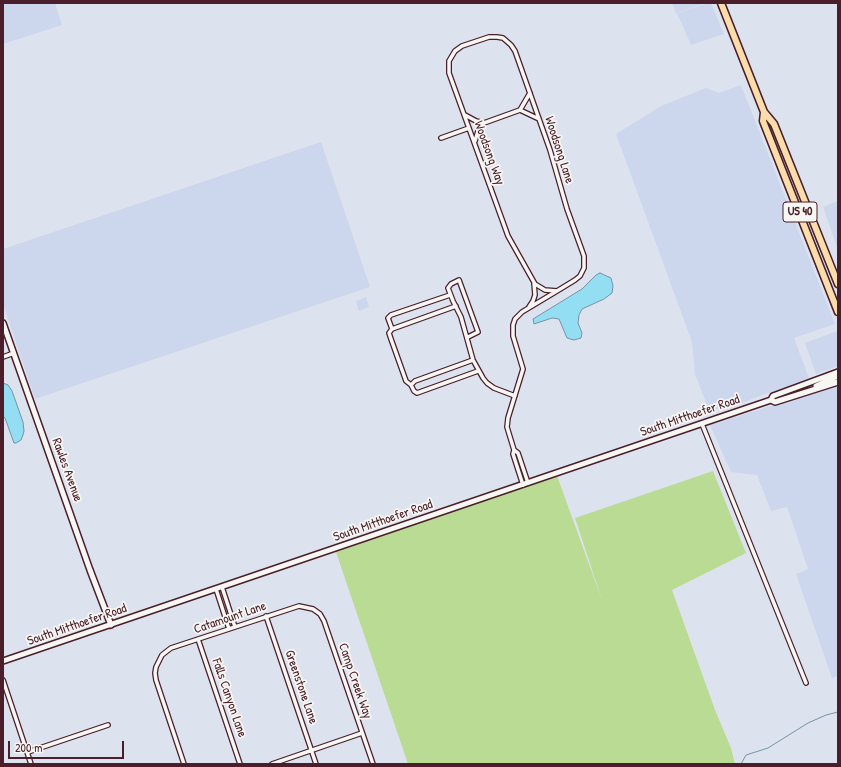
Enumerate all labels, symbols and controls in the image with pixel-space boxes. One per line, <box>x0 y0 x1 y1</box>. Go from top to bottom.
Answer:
street label: Woodsong Lane <box>541 115 577 185</box>
street label: Woodsong Way <box>470 119 508 187</box>
road number: US 40 <box>783 202 817 222</box>
street label: South Mitthoefer Road <box>638 392 742 440</box>
street label: Rawles Avenue <box>48 436 86 504</box>
street label: South Mitthoefer Road <box>331 497 435 545</box>
street label: Catamount Lane <box>192 598 268 638</box>
street label: South Mitthoefer Road <box>25 601 129 649</box>
street label: Camp Creek Way <box>335 641 375 721</box>
street label: Greenstone Lane <box>281 648 321 726</box>
street label: Falls Canyon Lane <box>208 657 250 739</box>
scale bar <box>10 733 126 759</box>
text: 200 m <box>15 739 42 756</box>

